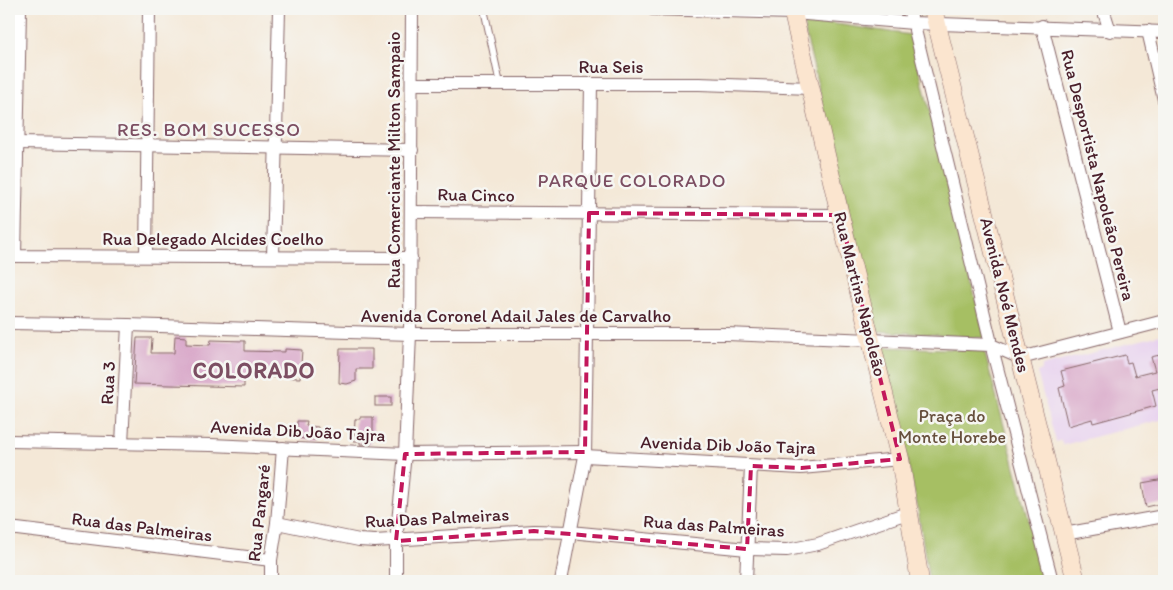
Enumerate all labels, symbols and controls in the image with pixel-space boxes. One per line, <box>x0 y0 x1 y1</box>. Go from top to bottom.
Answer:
street label: Rua Comerciante Milton Sampaio <box>383 31 405 289</box>
street label: Rua Desportista Napoleão Pereira <box>1056 47 1140 303</box>
street label: Rua Seis <box>578 56 644 78</box>
district label: RES. BOM SUCESSO <box>117 118 301 141</box>
district label: PARQUE COLORADO <box>537 169 727 192</box>
street label: Rua Cinco <box>437 183 515 207</box>
street label: Rua Martins Napoleão <box>829 209 891 379</box>
street label: Avenida Noé Mendes <box>975 215 1035 375</box>
street label: Rua Delegado Alcides Coelho <box>102 228 324 250</box>
street label: Avenida Coronel Adail Jales de Carvalho <box>361 305 671 327</box>
district label: COLORADO <box>193 357 315 384</box>
street label: Rua 3 <box>96 360 120 405</box>
park label: Praça do Monte Horebe <box>898 405 1006 448</box>
street label: Avenida Dib João Tajra <box>210 415 386 447</box>
street label: Avenida Dib João Tajra <box>640 431 816 459</box>
street label: Rua Pangaré <box>243 463 275 563</box>
street label: Rua Das Palmeiras <box>364 503 510 533</box>
street label: Rua das Palmeiras <box>70 507 214 547</box>
street label: Rua das Palmeiras <box>643 510 785 542</box>

